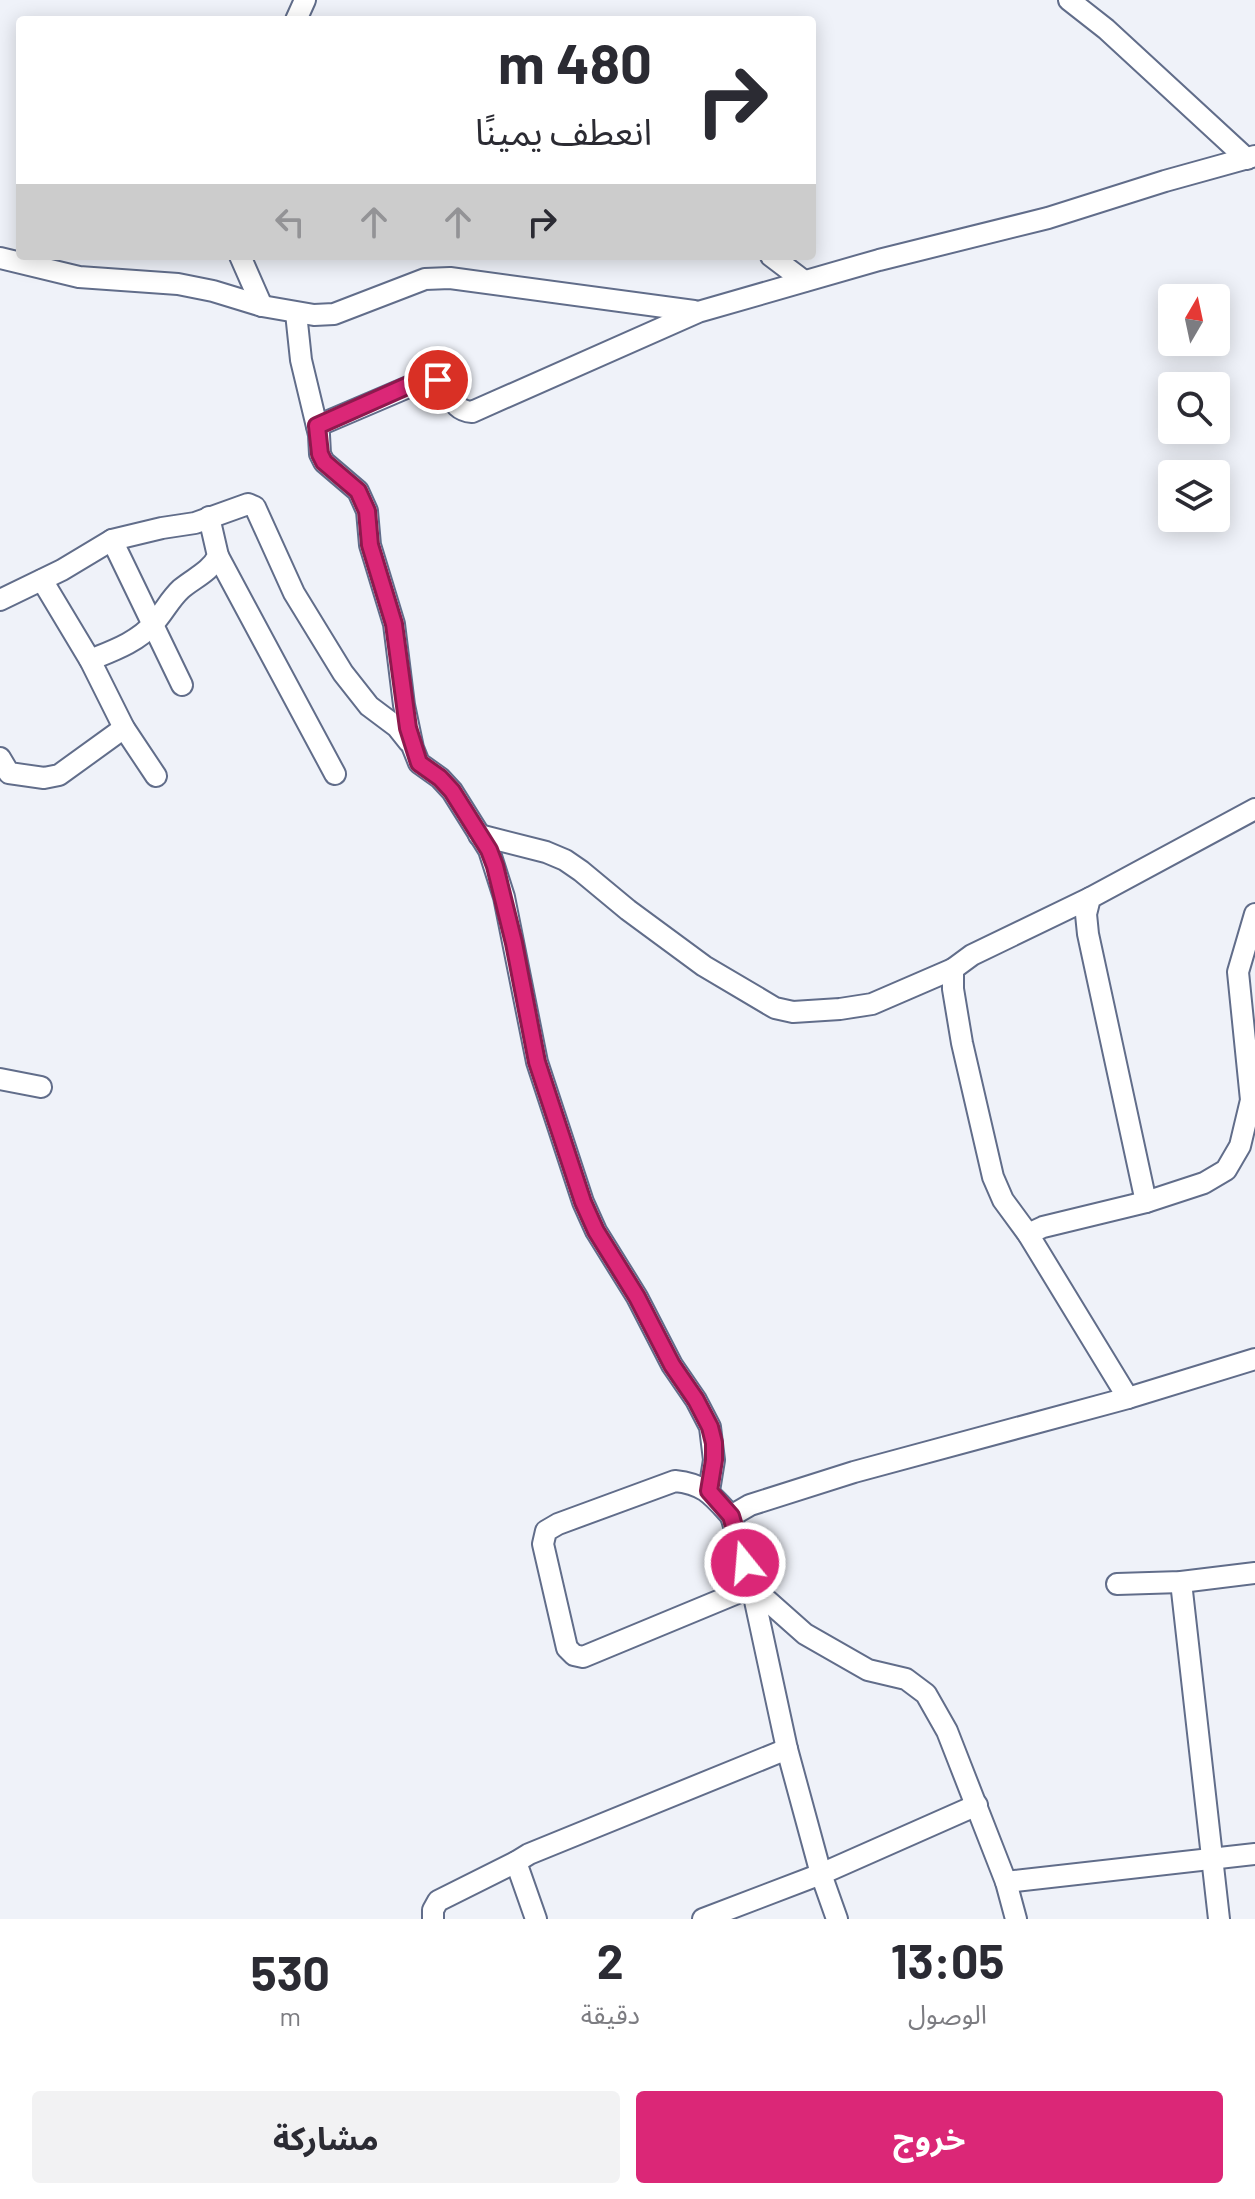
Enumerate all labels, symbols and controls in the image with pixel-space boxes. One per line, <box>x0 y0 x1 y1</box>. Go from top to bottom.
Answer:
text: 480 m <box>498 28 652 95</box>
icon: right <box>680 48 784 152</box>
text: انعطف يمينًا <box>475 109 652 152</box>
icon: left <box>268 200 312 244</box>
icon: ahead <box>352 200 396 244</box>
icon: ahead <box>436 200 480 244</box>
icon: right <box>520 200 564 244</box>
north arrow <box>1158 284 1230 356</box>
map controls <box>1158 284 1230 532</box>
pin <box>404 346 472 414</box>
icon: arrive <box>416 358 460 402</box>
button: search <box>1158 372 1230 444</box>
button: layers <box>1158 460 1230 532</box>
position arrow <box>703 1521 787 1605</box>
text: 2 <box>597 1931 624 1989</box>
text: 13:05 <box>891 1931 1004 1989</box>
text: 530 <box>251 1943 330 2001</box>
text: دقيقة <box>581 1998 640 2029</box>
text: الوصول <box>908 1998 987 2029</box>
text: m <box>280 2000 301 2031</box>
button: مشاركة <box>32 2091 620 2183</box>
button: خروج <box>636 2091 1223 2183</box>

